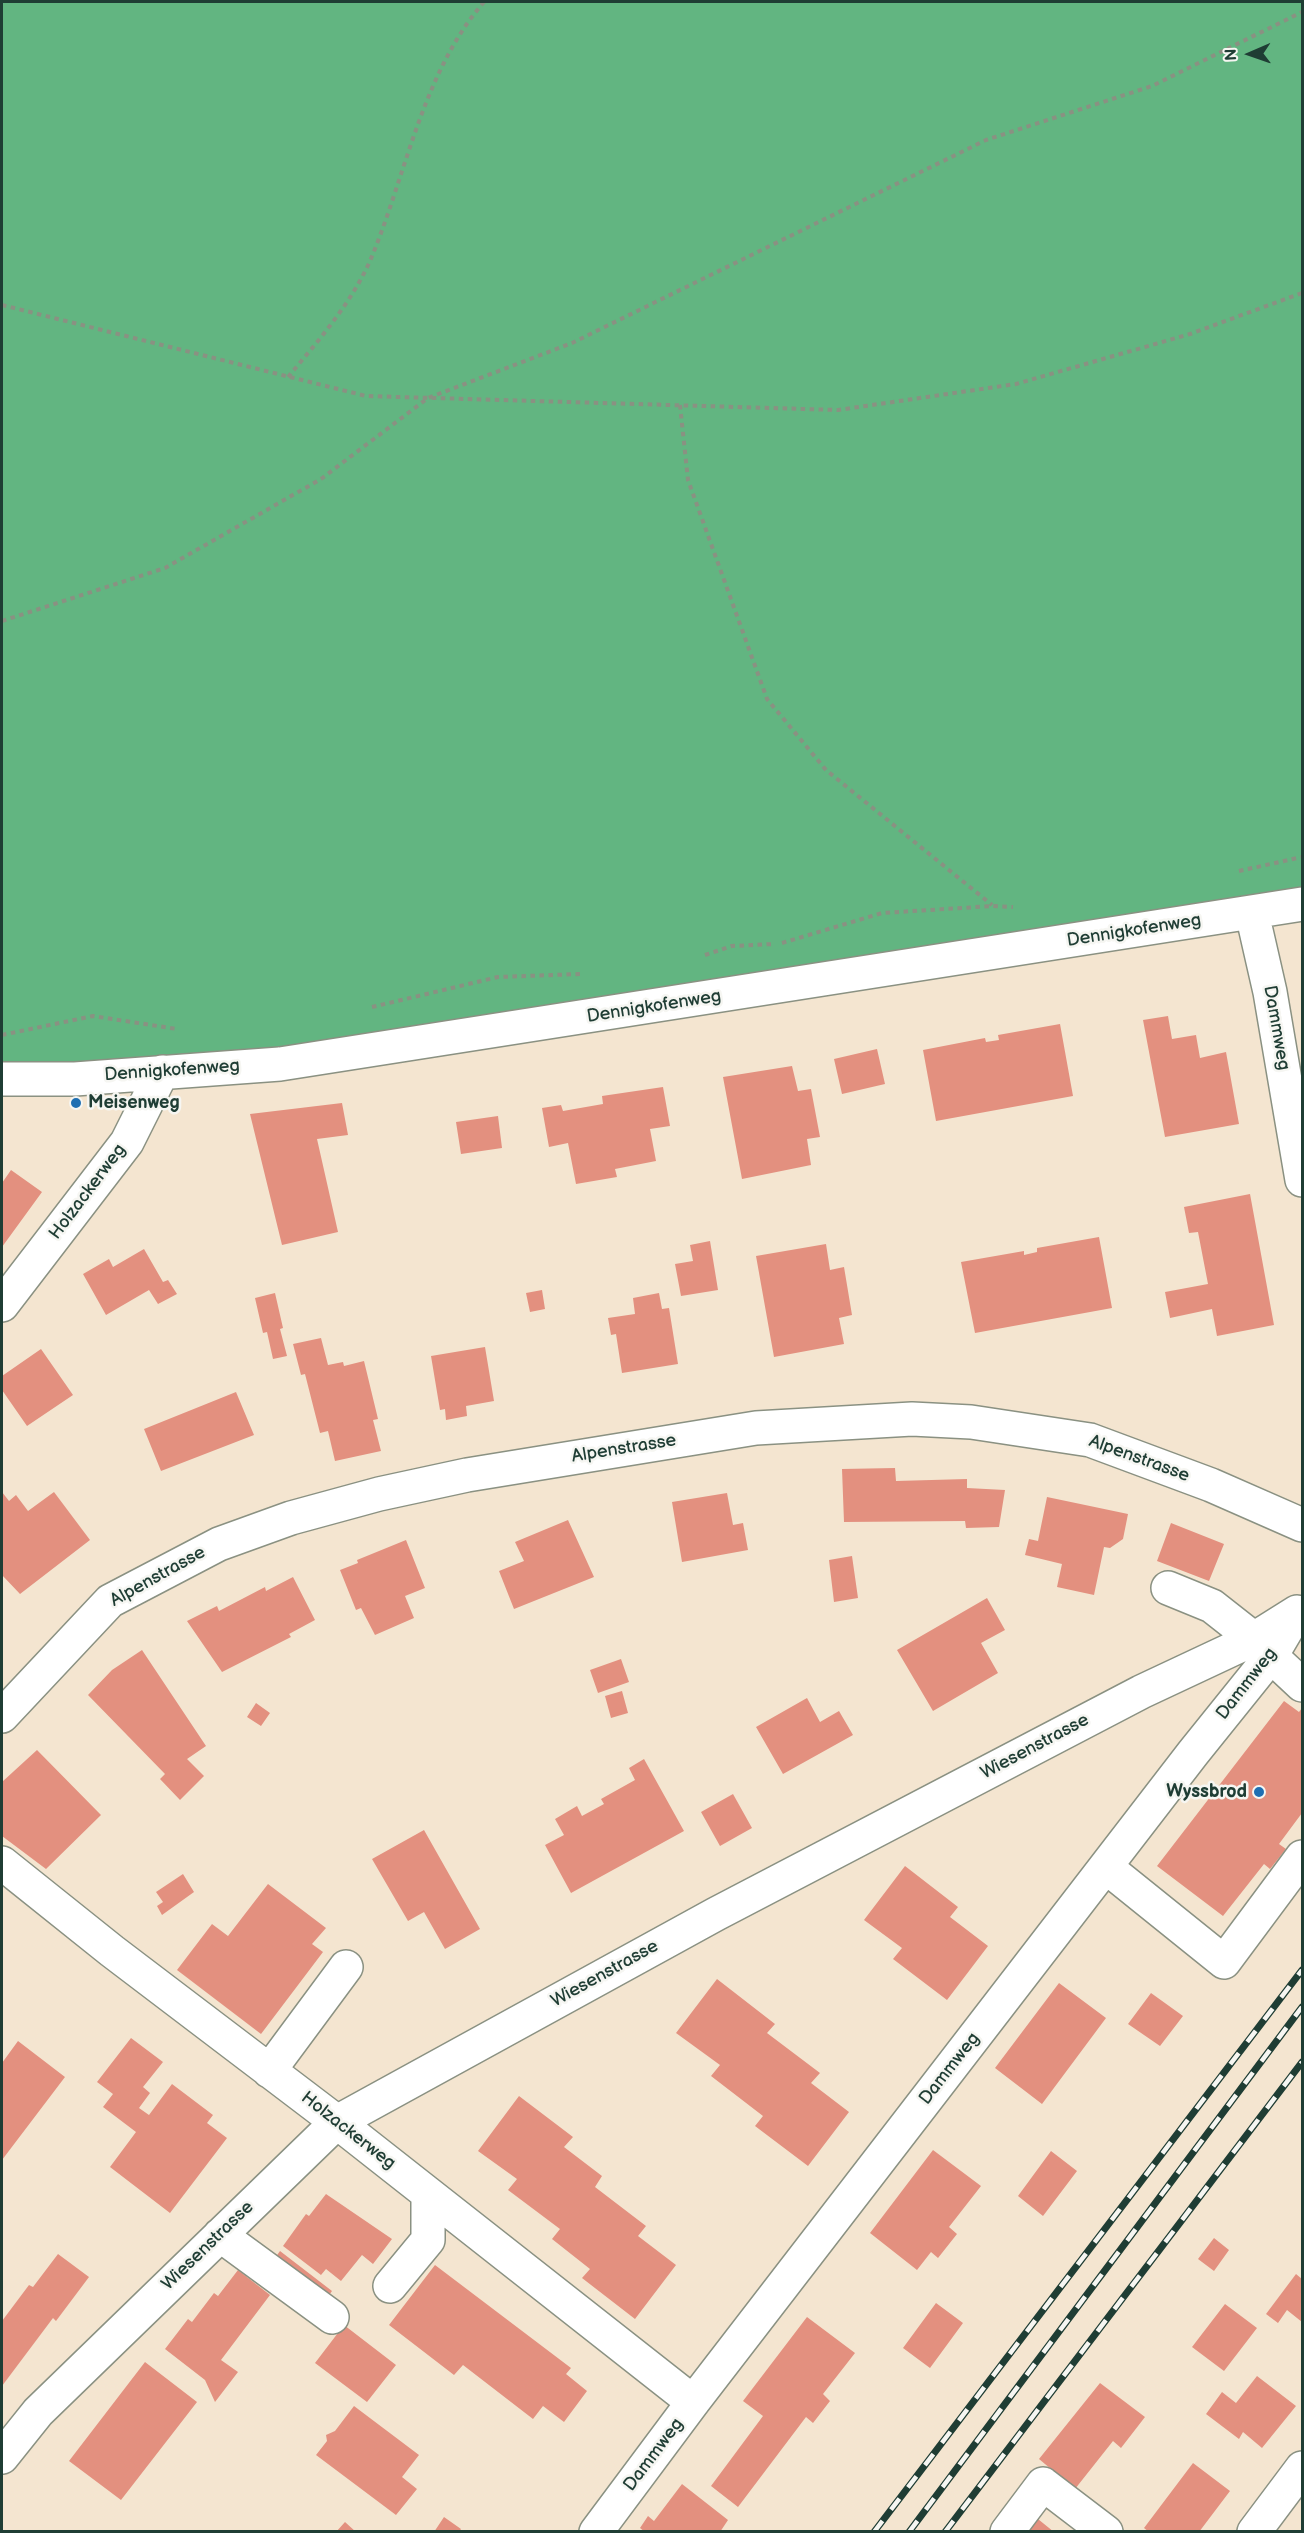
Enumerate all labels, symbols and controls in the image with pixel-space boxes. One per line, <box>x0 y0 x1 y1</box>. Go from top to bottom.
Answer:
north arrow <box>1220 24 1280 84</box>
text: N <box>1222 48 1241 61</box>
street label: Dennigkofenweg <box>1065 910 1203 952</box>
street label: Dammweg <box>1258 984 1294 1072</box>
street label: Dennigkofenweg <box>585 986 723 1028</box>
street label: Dennigkofenweg <box>104 1055 240 1087</box>
place label: Meisenweg <box>88 1092 180 1114</box>
marker: Meisenweg <box>69 1096 83 1110</box>
street label: Holzackerweg <box>45 1140 131 1244</box>
street label: Alpenstrasse <box>570 1430 678 1468</box>
street label: Alpenstrasse <box>1086 1431 1192 1487</box>
street label: Alpenstrasse <box>107 1542 209 1612</box>
street label: Dammweg <box>1212 1644 1282 1724</box>
street label: Wiesenstrasse <box>977 1709 1093 1785</box>
place label: Wyssbrod <box>1166 1781 1247 1803</box>
marker: Wyssbrod <box>1252 1785 1266 1799</box>
street label: Wiesenstrasse <box>548 1936 662 2012</box>
street label: Dammweg <box>915 2029 985 2109</box>
street label: Holzackerweg <box>296 2087 400 2175</box>
street label: Wiesenstrasse <box>158 2197 258 2295</box>
street label: Dammweg <box>620 2414 688 2496</box>

